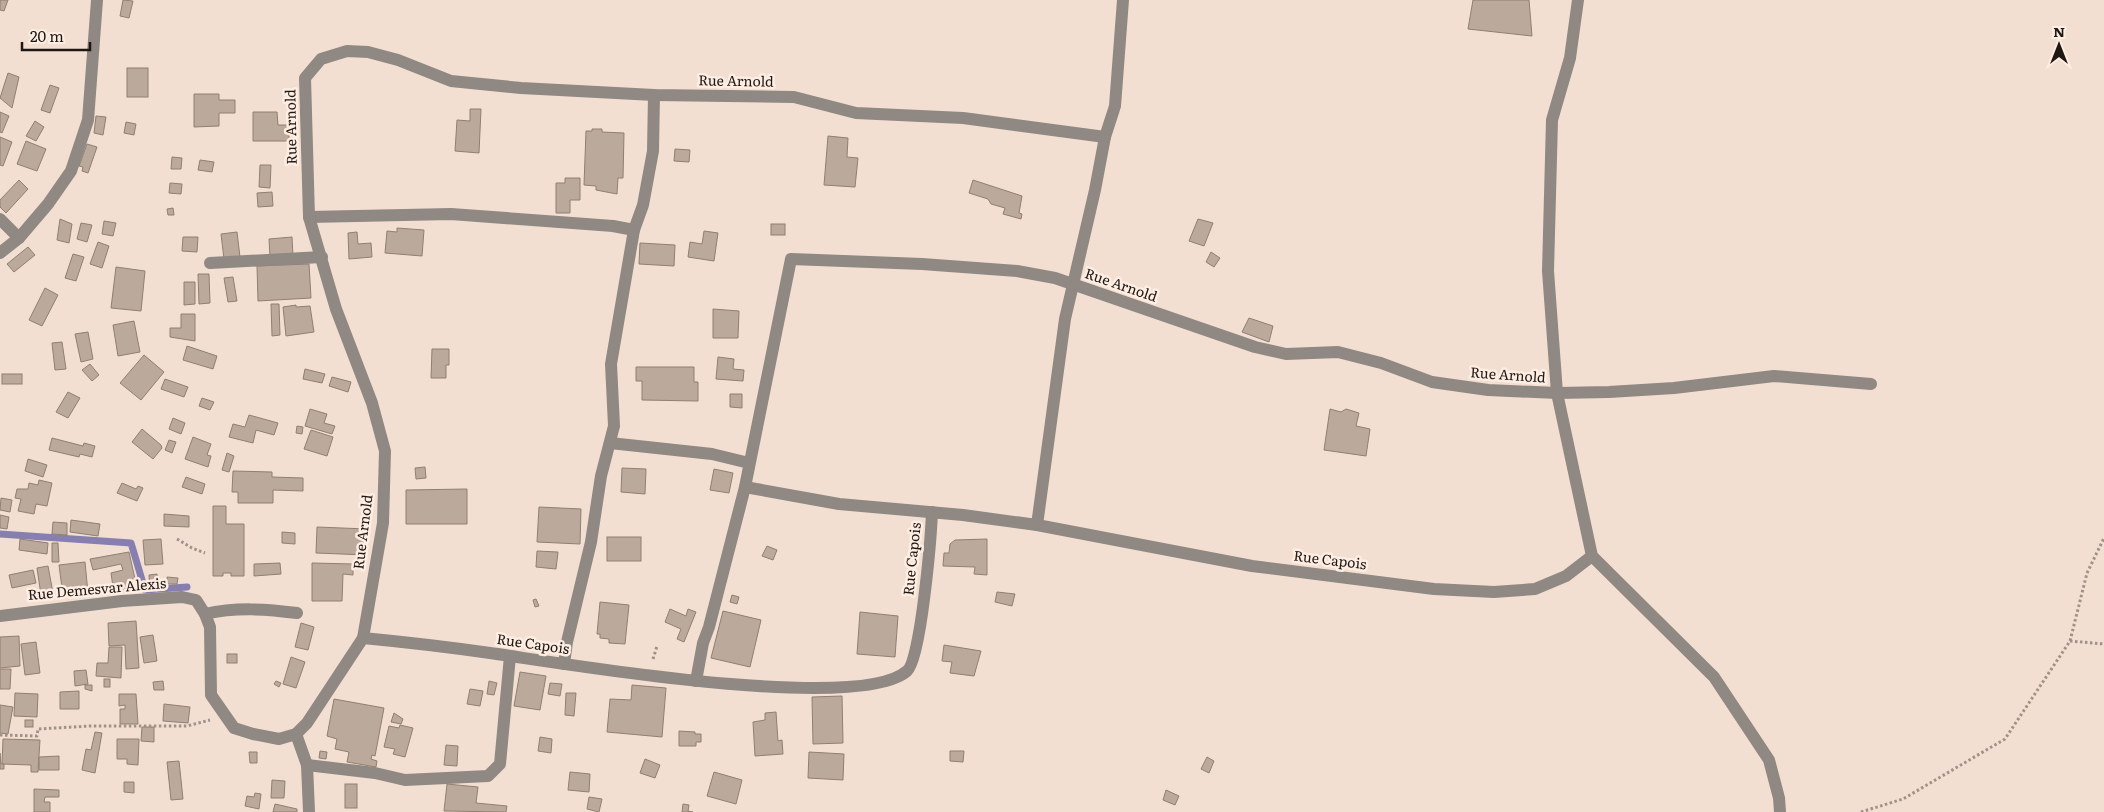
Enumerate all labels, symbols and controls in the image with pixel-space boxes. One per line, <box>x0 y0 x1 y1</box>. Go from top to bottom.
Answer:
scale bar <box>22 20 90 52</box>
north arrow <box>2034 20 2084 70</box>
text: N <box>2053 21 2065 41</box>
text: 20 m <box>30 24 64 47</box>
street label: Rue Arnold <box>698 69 774 91</box>
street label: Rue Arnold <box>279 89 301 165</box>
street label: Rue Arnold <box>1082 262 1161 306</box>
street label: Rue Arnold <box>1470 361 1547 387</box>
street label: Rue Arnold <box>347 493 377 571</box>
street label: Rue Capois <box>897 521 925 596</box>
street label: Rue Capois <box>1292 545 1368 573</box>
street label: Rue Demesvar Alexis <box>27 572 167 604</box>
street label: Rue Capois <box>495 628 571 658</box>

